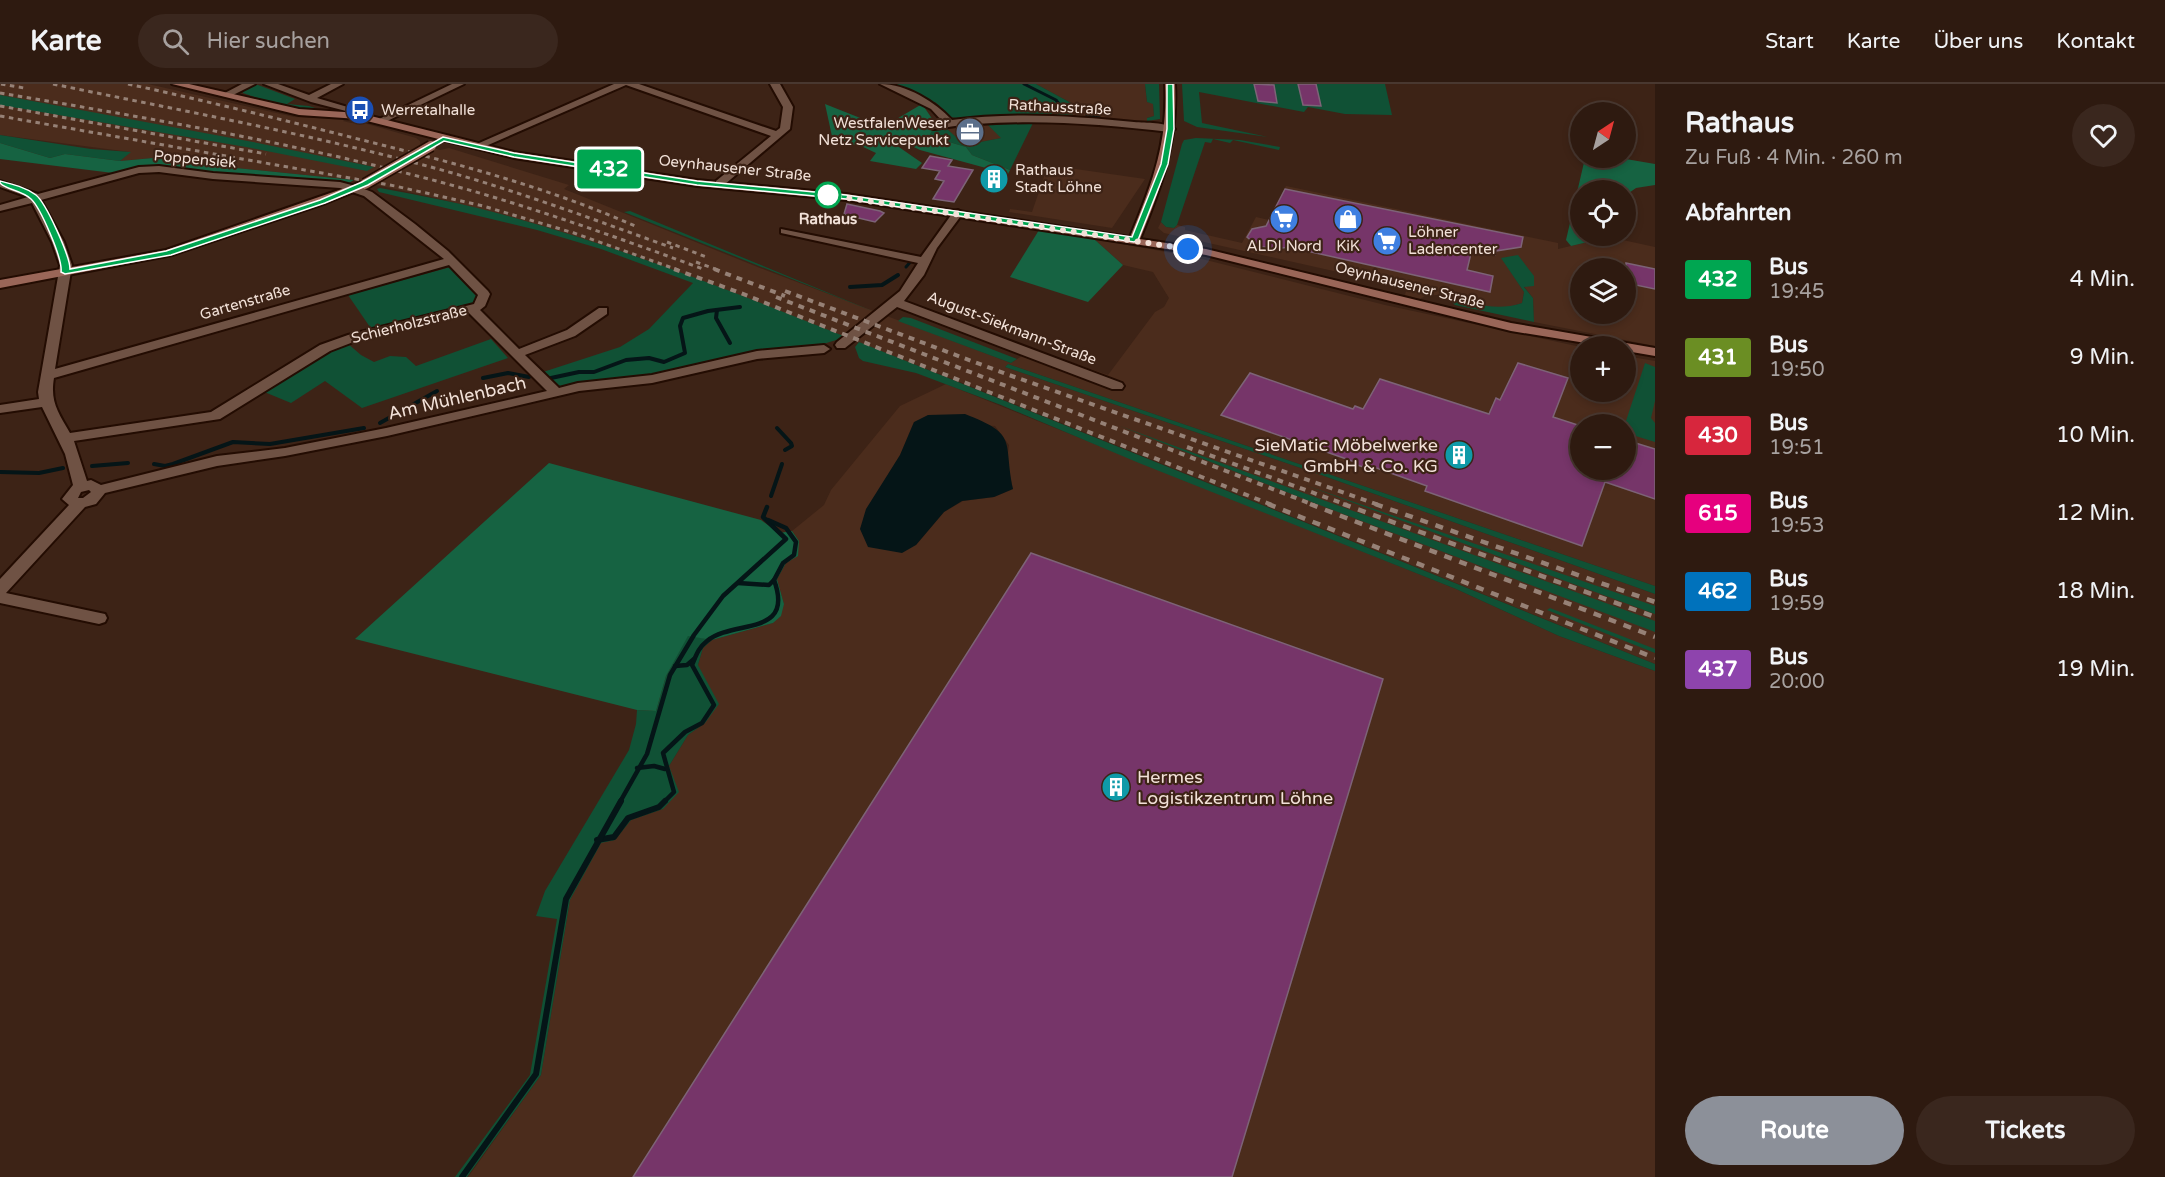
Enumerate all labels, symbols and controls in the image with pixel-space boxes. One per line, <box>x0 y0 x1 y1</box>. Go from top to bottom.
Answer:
search box <box>138 14 558 68</box>
text: Karte <box>30 24 102 58</box>
icon: search <box>159 25 192 58</box>
text: Hier suchen <box>207 28 330 54</box>
text: Start <box>1765 29 1814 54</box>
text: Karte <box>1847 29 1900 54</box>
text: Über uns <box>1933 29 2023 54</box>
text: Kontakt <box>2056 29 2135 54</box>
bus stop icon: Werretalhalle <box>344 94 376 126</box>
street label: Rathausstraße <box>1008 95 1112 119</box>
place label: Werretalhalle <box>381 101 475 119</box>
north arrow <box>1570 102 1636 168</box>
map controls <box>1570 102 1636 480</box>
button: heart <box>2072 104 2135 167</box>
text: Rathaus <box>1685 106 1794 140</box>
place label: WestfalenWeser Netz Servicepunkt <box>818 114 949 149</box>
office icon: WestfalenWeser Netz Servicepunkt <box>954 116 986 148</box>
street label: Poppensiek <box>153 146 237 172</box>
text: Zu Fuß · 4 Min. · 260 m <box>1685 146 1903 170</box>
line badge: 432 <box>574 150 644 188</box>
street label: Oeynhausener Straße <box>658 151 812 185</box>
text: 432 <box>589 157 629 182</box>
place label: Rathaus Stadt Löhne <box>1015 161 1102 196</box>
building icon: Rathaus Stadt Löhne <box>978 163 1010 195</box>
button: locate <box>1570 180 1636 246</box>
marker: Rathaus <box>815 182 841 208</box>
text: Abfahrten <box>1685 200 1791 226</box>
supermarket icon: ALDI Nord <box>1268 203 1300 235</box>
shop icon: KiK <box>1332 203 1364 235</box>
place label: Rathaus <box>799 210 857 228</box>
place label: Löhner Ladencenter <box>1408 223 1498 258</box>
supermarket icon: Löhner Ladencenter <box>1371 225 1403 257</box>
your location <box>1173 234 1203 264</box>
place label: ALDI Nord <box>1246 237 1322 255</box>
place label: KiK <box>1336 237 1360 255</box>
text: Bus <box>1769 254 1808 280</box>
street label: Oeynhausener Straße <box>1333 258 1487 312</box>
button: layers <box>1570 258 1636 324</box>
text: 4 Min. <box>2070 266 2135 292</box>
text: 432 <box>1698 267 1738 292</box>
street label: Gartenstraße <box>198 280 292 324</box>
text: 19:45 <box>1769 280 1824 304</box>
street label: August-Siekmann-Straße <box>925 287 1099 369</box>
street label: Schierholzstraße <box>349 301 469 347</box>
text: Bus <box>1769 332 1808 358</box>
button: + <box>1570 336 1636 402</box>
text: 9 Min. <box>2070 344 2135 370</box>
text: 431 <box>1698 345 1738 370</box>
text: 19:50 <box>1769 358 1824 382</box>
street label: Am Mühlenbach <box>386 371 528 425</box>
text: Bus <box>1769 410 1808 436</box>
button: − <box>1570 414 1636 480</box>
text: 10 Min. <box>2056 422 2135 448</box>
text: 430 <box>1698 423 1738 448</box>
place label: SieMatic Möbelwerke GmbH & Co. KG <box>1255 434 1438 477</box>
text: 19:51 <box>1769 436 1824 460</box>
building icon: SieMatic Möbelwerke GmbH & Co. KG <box>1443 439 1475 471</box>
text: Bus <box>1769 488 1808 514</box>
text: 12 Min. <box>2056 500 2135 526</box>
text: 615 <box>1698 501 1738 526</box>
text: 19:53 <box>1769 514 1824 538</box>
text: Bus <box>1769 566 1808 592</box>
text: 18 Min. <box>2056 578 2135 604</box>
text: 462 <box>1698 579 1738 604</box>
text: 19:59 <box>1769 592 1824 616</box>
text: Bus <box>1769 644 1808 670</box>
text: 19 Min. <box>2056 656 2135 682</box>
text: 437 <box>1698 657 1738 682</box>
text: 20:00 <box>1769 670 1824 694</box>
place label: Hermes Logistikzentrum Löhne <box>1137 766 1333 809</box>
building icon: Hermes Logistikzentrum Löhne <box>1100 771 1132 803</box>
button: Route <box>1685 1096 1904 1165</box>
button: Tickets <box>1916 1096 2135 1165</box>

